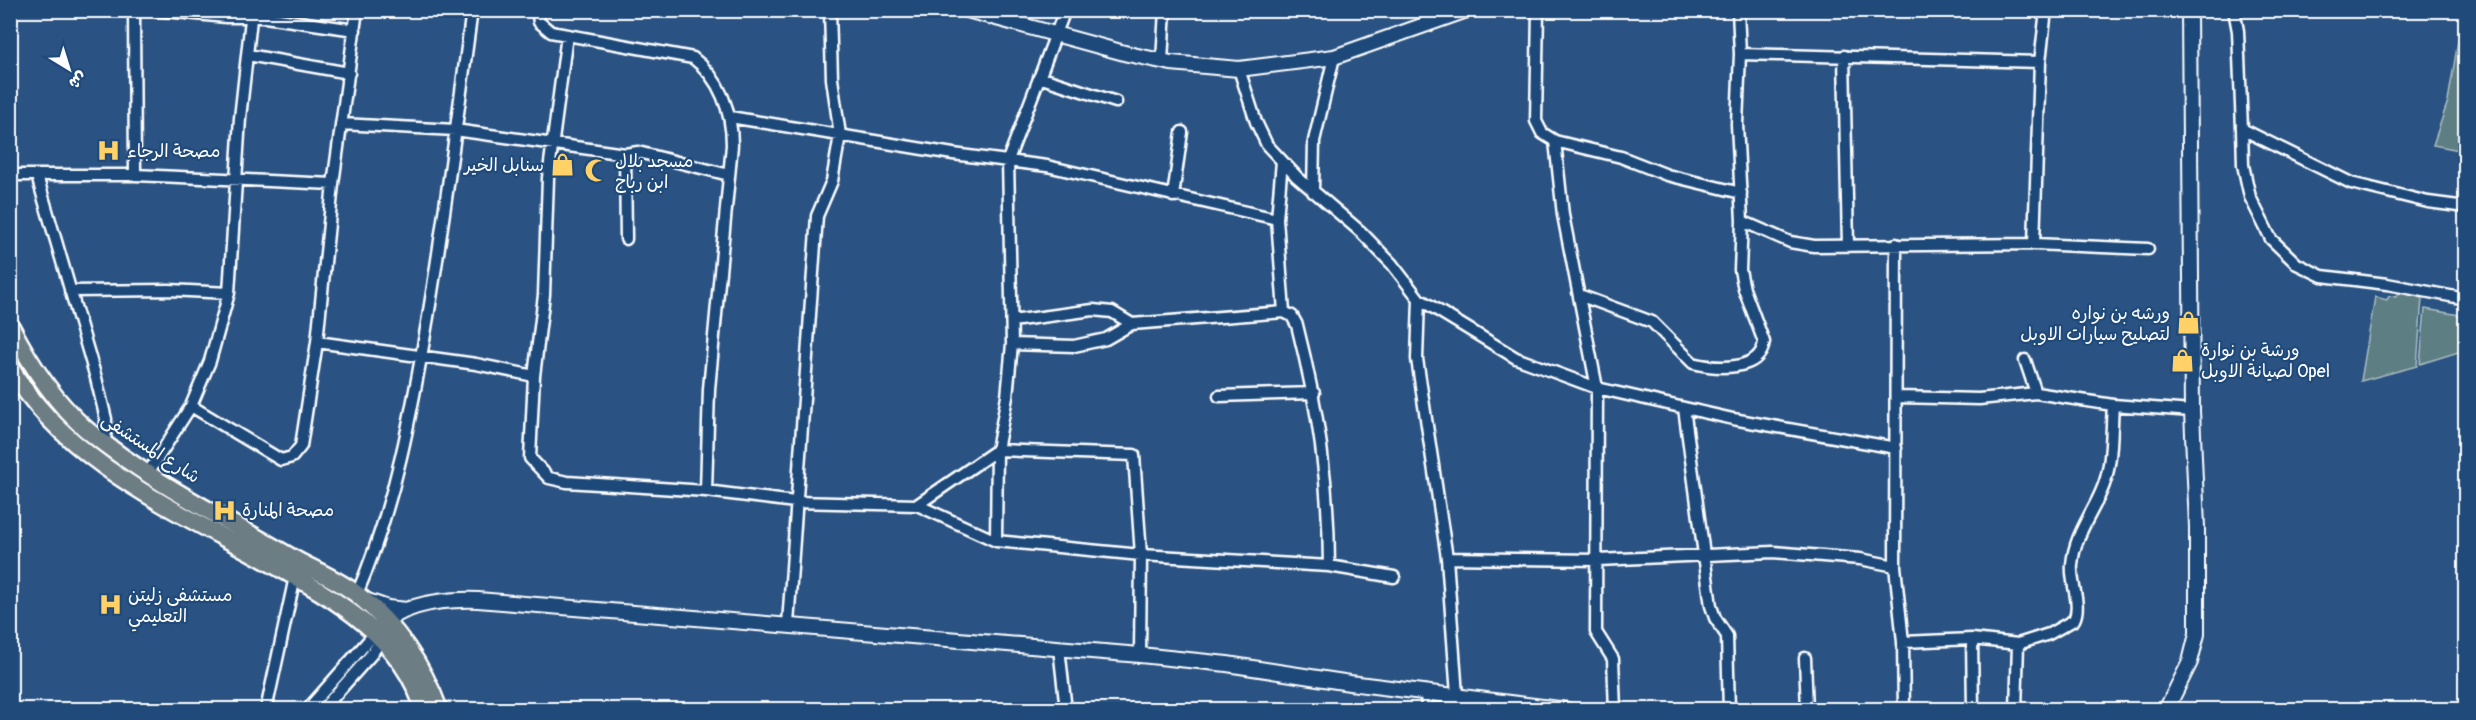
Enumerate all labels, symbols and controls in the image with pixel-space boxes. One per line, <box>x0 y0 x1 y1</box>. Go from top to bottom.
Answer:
north arrow <box>39 39 99 99</box>
text: ش <box>65 67 91 93</box>
hospital icon: مصحة الرجاء <box>96 138 122 164</box>
place label: مصحة الرجاء <box>127 140 220 163</box>
place label: مسجد بلال ابن رباح <box>615 150 694 194</box>
shop icon: سنابل الخير <box>549 152 575 178</box>
place label: سنابل الخير <box>462 154 544 177</box>
mosque icon: مسجد بلال ابن رباح <box>584 158 610 184</box>
place label: ورشه بن نواره لتصليح سيارات الاوبل <box>2020 302 2170 346</box>
shop icon: ورشه بن نواره لتصليح سيارات الاوبل <box>2175 310 2201 336</box>
place label: ورشة بن نوارة لصيانة الاوبل Opel <box>2201 339 2330 383</box>
shop icon: ورشة بن نوارة لصيانة الاوبل Opel <box>2170 347 2196 373</box>
street label: شارع المستشفى <box>97 408 204 489</box>
hospital icon: مصحة المنارة <box>211 497 237 523</box>
place label: مصحة المنارة <box>242 499 334 522</box>
place label: مستشفى زليتن التعليمي <box>128 584 232 632</box>
hospital icon: مستشفى زليتن التعليمي <box>97 592 123 618</box>

